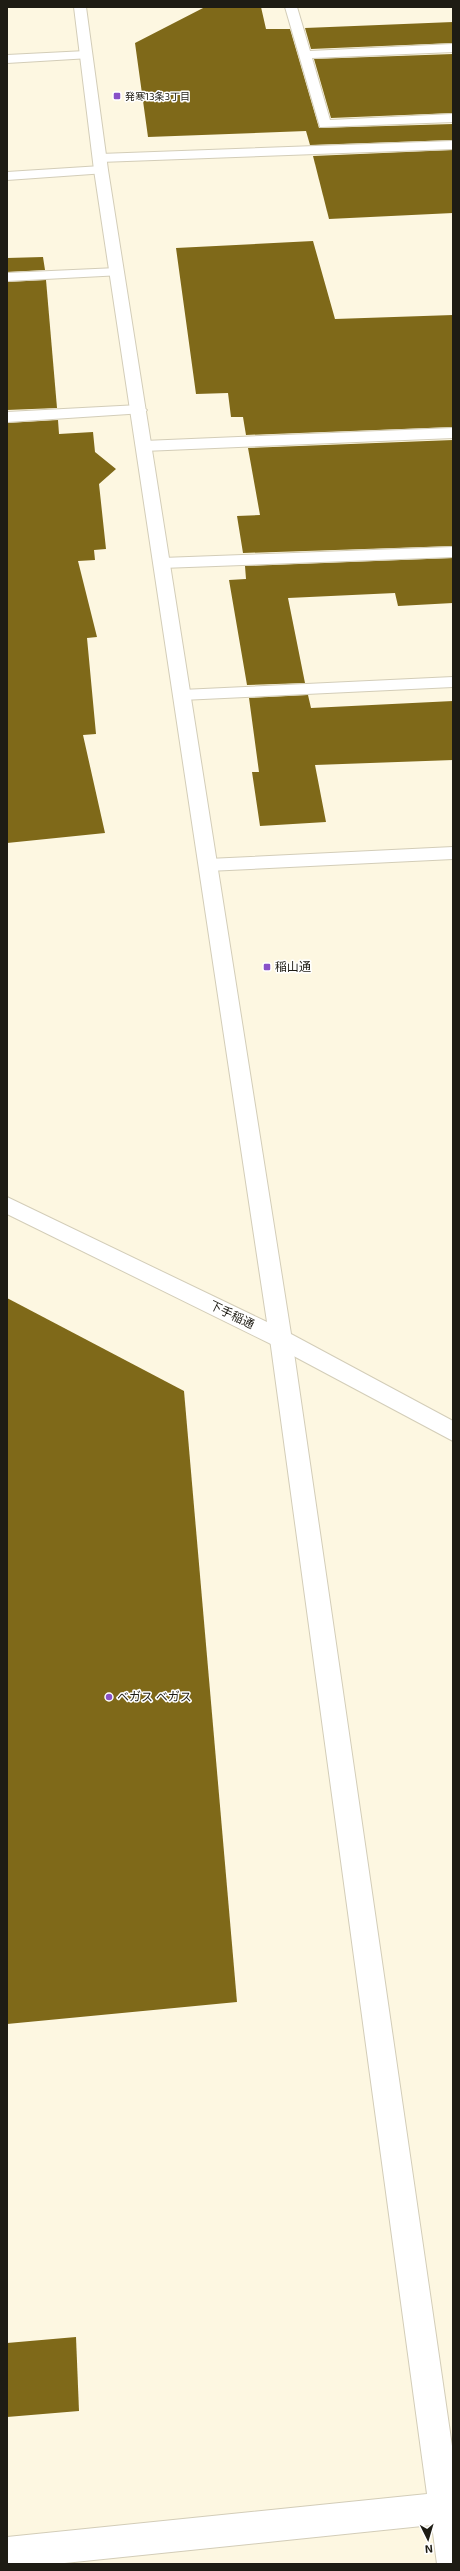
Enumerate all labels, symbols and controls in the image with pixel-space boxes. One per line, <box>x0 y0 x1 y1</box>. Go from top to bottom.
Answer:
place label: 発寒13条3丁目 <box>125 90 190 102</box>
marker: 発寒13条3丁目 <box>112 91 122 101</box>
place label: 稲山通 <box>275 959 311 973</box>
marker: 稲山通 <box>262 962 272 972</box>
street label: 下手稲通 <box>208 1297 257 1331</box>
place label: ベガス ベガス <box>117 1689 192 1703</box>
marker: ベガス ベガス <box>104 1692 114 1702</box>
north arrow <box>408 2519 448 2559</box>
text: N <box>424 2543 433 2556</box>

